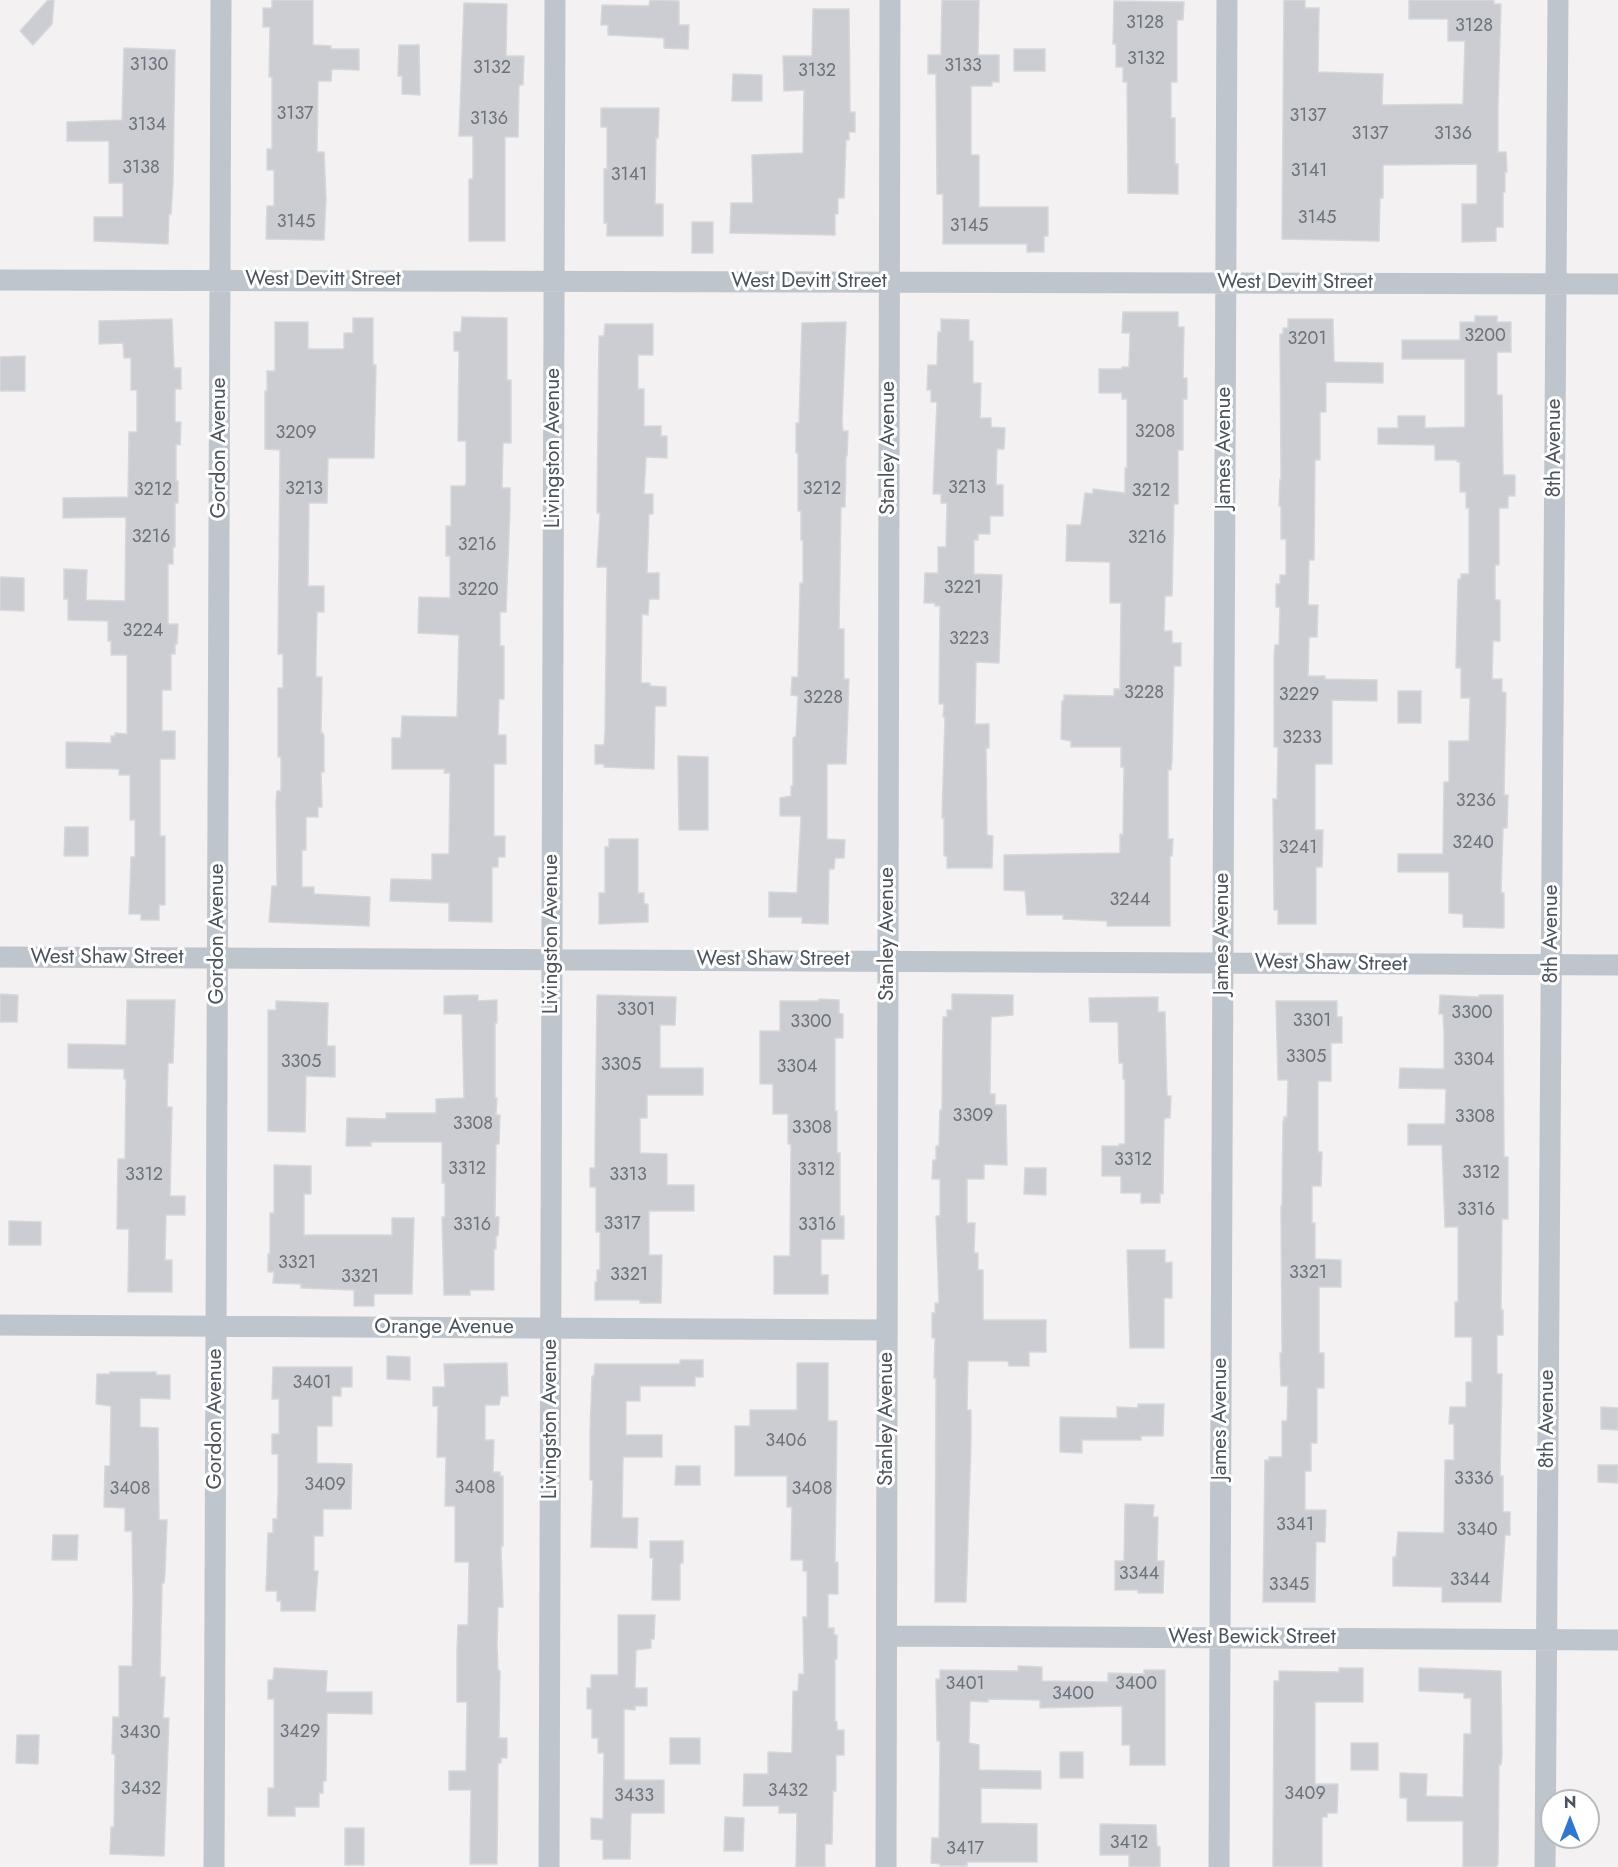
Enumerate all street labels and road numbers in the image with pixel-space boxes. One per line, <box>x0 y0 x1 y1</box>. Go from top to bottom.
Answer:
street label: West Devitt Street <box>245 267 401 293</box>
street label: West Devitt Street <box>731 269 887 295</box>
street label: West Devitt Street <box>1217 270 1373 296</box>
street label: Livingston Avenue <box>541 368 567 528</box>
street label: Gordon Avenue <box>207 377 233 519</box>
street label: Stanley Avenue <box>876 381 902 515</box>
street label: James Avenue <box>1212 387 1238 509</box>
street label: 8th Avenue <box>1542 398 1568 498</box>
street label: Livingston Avenue <box>539 854 565 1014</box>
street label: Gordon Avenue <box>205 863 231 1005</box>
street label: Stanley Avenue <box>875 867 901 1001</box>
street label: James Avenue <box>1210 873 1236 995</box>
street label: 8th Avenue <box>1539 884 1565 984</box>
street label: West Shaw Street <box>31 945 183 971</box>
street label: West Shaw Street <box>697 947 849 973</box>
street label: West Shaw Street <box>1254 950 1408 978</box>
street label: Orange Avenue <box>374 1315 514 1341</box>
street label: Livingston Avenue <box>538 1339 564 1499</box>
street label: Gordon Avenue <box>203 1348 229 1490</box>
street label: Stanley Avenue <box>874 1352 900 1486</box>
street label: James Avenue <box>1208 1358 1234 1480</box>
street label: 8th Avenue <box>1535 1369 1561 1469</box>
street label: West Bewick Street <box>1168 1625 1336 1651</box>

